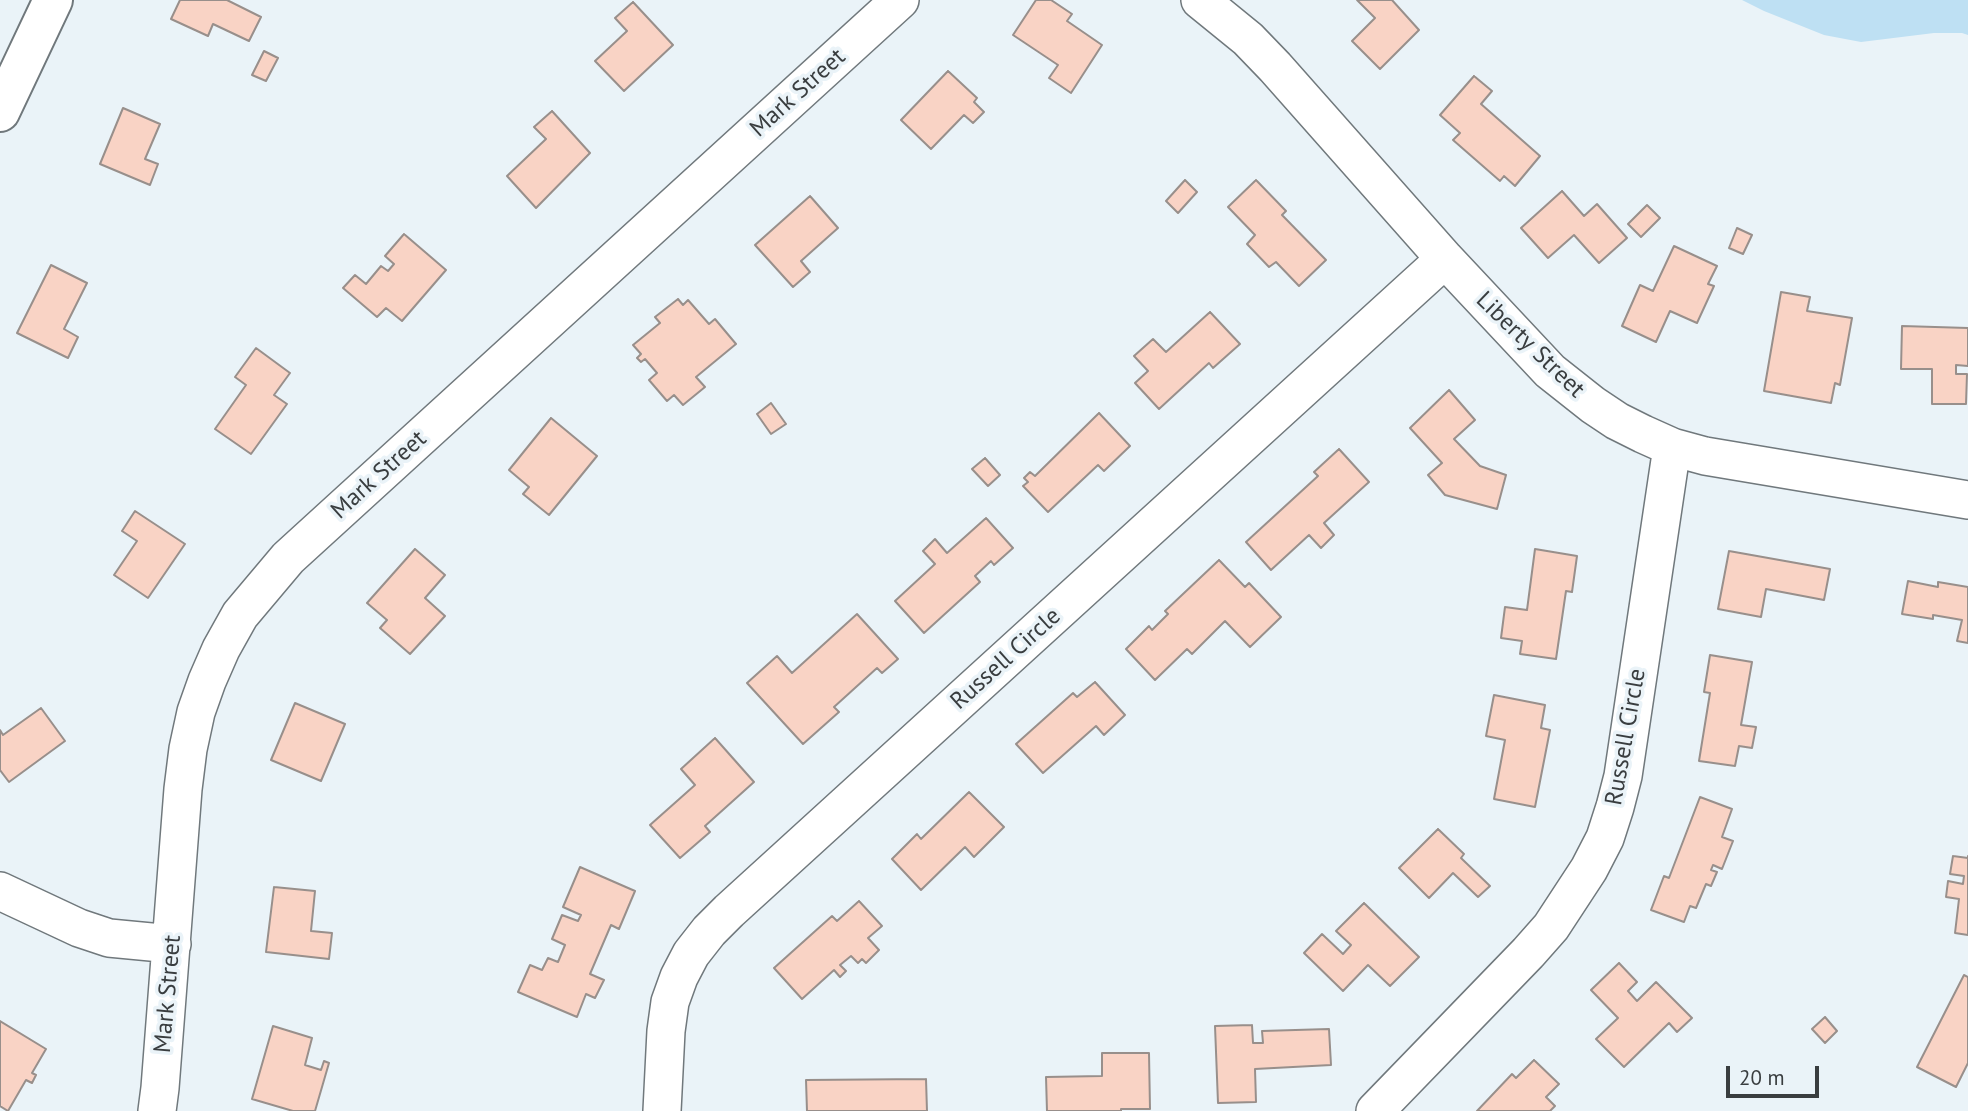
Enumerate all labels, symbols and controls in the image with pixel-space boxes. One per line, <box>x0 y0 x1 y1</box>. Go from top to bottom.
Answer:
street label: Mark Street <box>744 43 852 143</box>
street label: Liberty Street <box>1470 286 1590 404</box>
street label: Mark Street <box>325 425 433 525</box>
street label: Russell Circle <box>945 602 1067 716</box>
street label: Russell Circle <box>1600 666 1652 808</box>
street label: Mark Street <box>149 934 187 1054</box>
scale bar <box>1730 1052 1823 1096</box>
text: 20 m <box>1739 1064 1785 1091</box>

